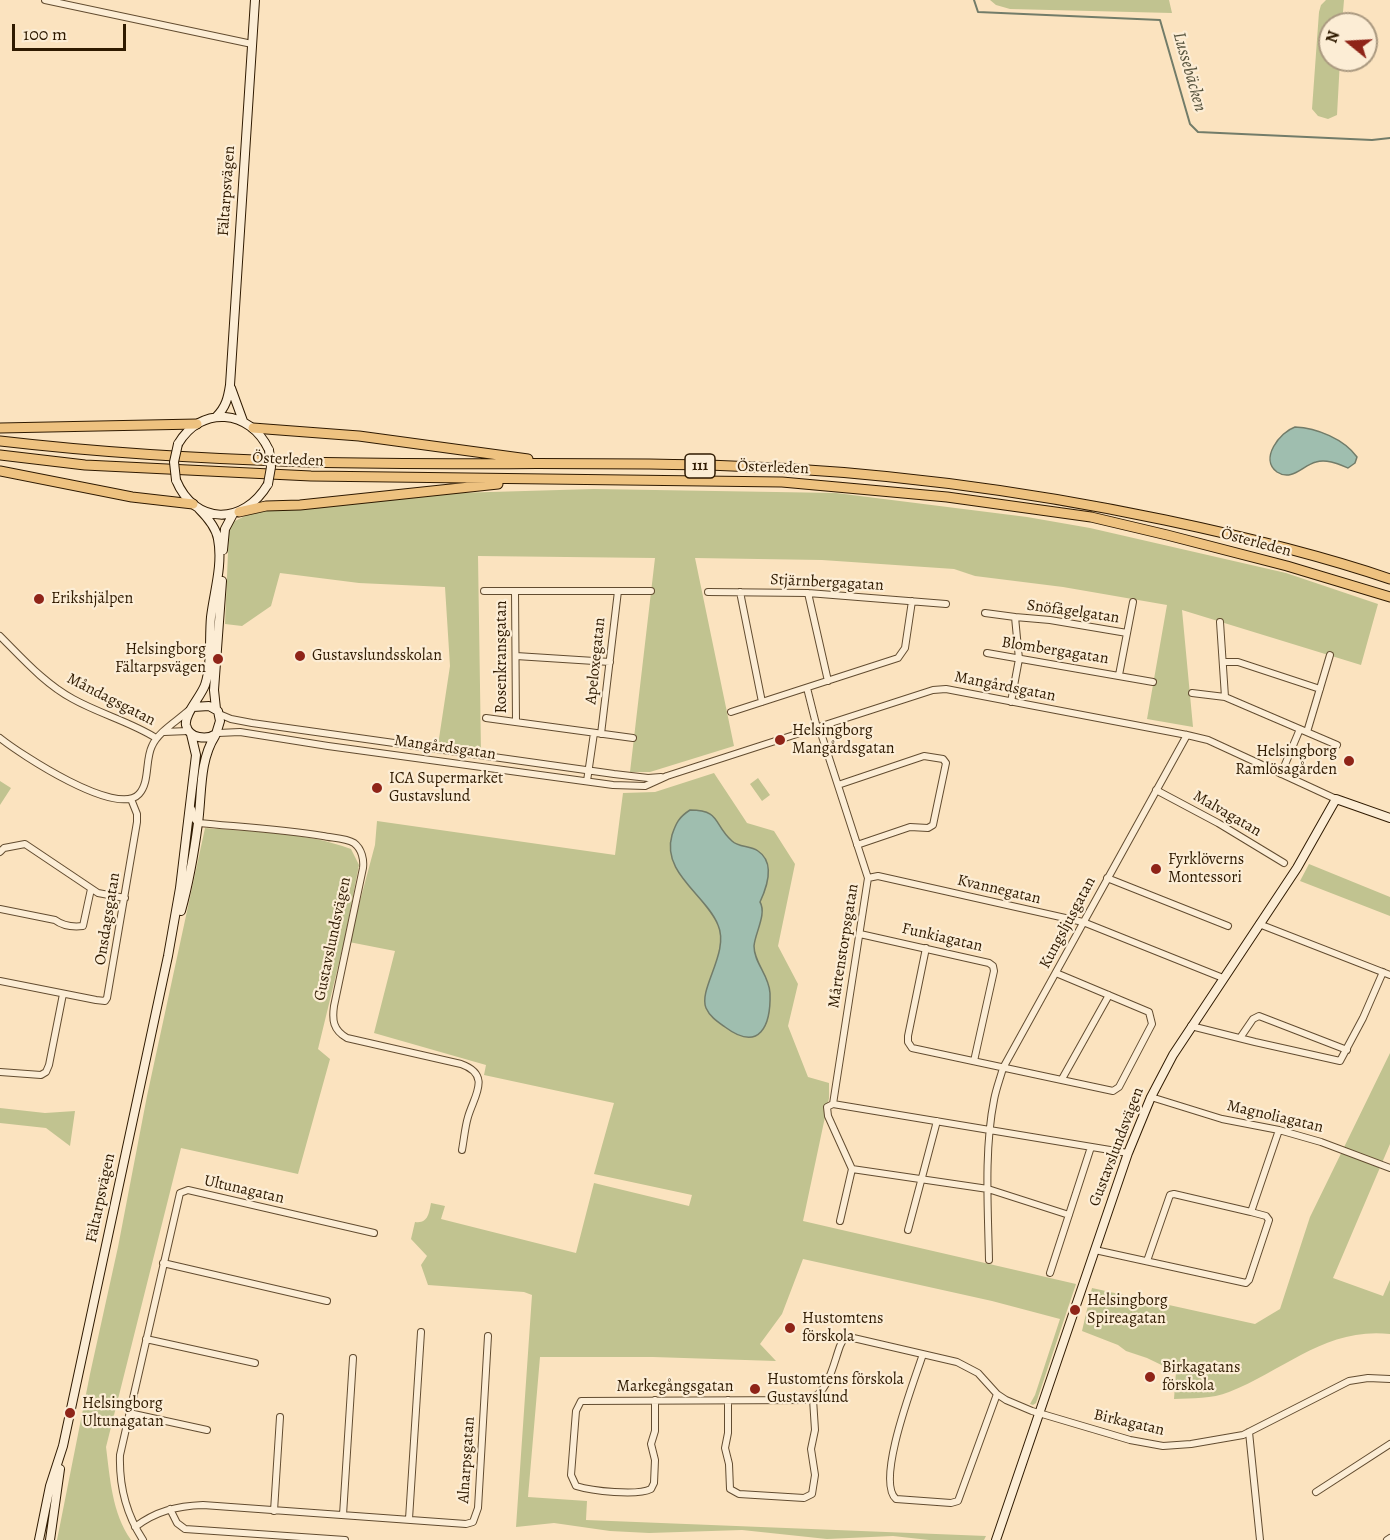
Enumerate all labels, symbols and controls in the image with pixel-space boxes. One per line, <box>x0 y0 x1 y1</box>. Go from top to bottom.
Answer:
scale bar <box>15 12 129 50</box>
north arrow <box>1318 12 1378 72</box>
text: 100 m <box>23 22 67 46</box>
text: N <box>1321 28 1345 46</box>
water label: Lussebäcken <box>1167 30 1211 114</box>
street label: Fältarpsvägen <box>214 145 240 237</box>
street label: Österleden <box>252 449 324 471</box>
road number: 111 <box>685 454 715 478</box>
street label: Österleden <box>737 457 809 479</box>
street label: Österleden <box>1219 524 1293 562</box>
street label: Stjärnbergagatan <box>770 570 884 596</box>
place label: Erikshjälpen <box>51 589 133 609</box>
marker: Erikshjälpen <box>32 592 46 606</box>
street label: Snöfågelgatan <box>1025 596 1121 628</box>
street label: Rosenkransgatan <box>492 601 512 713</box>
street label: Apeloxegatan <box>582 617 610 705</box>
street label: Blombergagatan <box>1000 633 1110 669</box>
place label: Helsingborg Fältarpsvägen <box>115 640 206 678</box>
place label: Gustavslundsskolan <box>312 646 442 666</box>
marker: Gustavslundsskolan <box>293 649 307 663</box>
marker: Helsingborg Fältarpsvägen <box>211 652 225 666</box>
street label: Mangårdsgatan <box>953 668 1057 706</box>
street label: Måndagsgatan <box>63 669 159 731</box>
place label: Helsingborg Mangårdsgatan <box>792 721 895 759</box>
street label: Mangårdsgatan <box>393 731 497 765</box>
marker: Helsingborg Mangårdsgatan <box>773 733 787 747</box>
place label: Helsingborg Ramlösagården <box>1235 742 1337 780</box>
marker: Helsingborg Ramlösagården <box>1342 754 1356 768</box>
place label: ICA Supermarket Gustavslund <box>389 769 503 807</box>
marker: ICA Supermarket Gustavslund <box>370 781 384 795</box>
street label: Malvagatan <box>1189 787 1265 841</box>
place label: Fyrklöverns Montessori <box>1168 850 1244 888</box>
marker: Fyrklöverns Montessori <box>1149 862 1163 876</box>
street label: Onsdagsgatan <box>91 871 125 967</box>
street label: Kvannegatan <box>955 871 1043 909</box>
street label: Kungsljusgatan <box>1036 874 1100 972</box>
street label: Gustavslundsvägen <box>311 875 355 1003</box>
street label: Mårtenstorpsgatan <box>825 882 863 1010</box>
street label: Funkiagatan <box>900 919 984 957</box>
street label: Gustavslundsvägen <box>1085 1085 1149 1209</box>
street label: Magnoliagatan <box>1225 1097 1325 1137</box>
street label: Fältarpsvägen <box>82 1152 120 1244</box>
street label: Ultunagatan <box>202 1171 286 1209</box>
place label: Helsingborg Spireagatan <box>1087 1291 1168 1329</box>
marker: Helsingborg Spireagatan <box>1068 1303 1082 1317</box>
place label: Hustomtens förskola <box>802 1309 883 1347</box>
marker: Hustomtens förskola <box>783 1321 797 1335</box>
place label: Birkagatans förskola <box>1162 1358 1240 1396</box>
place label: Hustomtens förskola Gustavslund <box>767 1370 904 1408</box>
marker: Birkagatans förskola <box>1143 1370 1157 1384</box>
street label: Markegångsgatan <box>617 1377 733 1397</box>
marker: Hustomtens förskola Gustavslund <box>748 1382 762 1396</box>
place label: Helsingborg Ultunagatan <box>82 1394 164 1432</box>
marker: Helsingborg Ultunagatan <box>63 1406 77 1420</box>
street label: Birkagatan <box>1092 1406 1166 1440</box>
street label: Alnarpsgatan <box>454 1416 480 1504</box>

